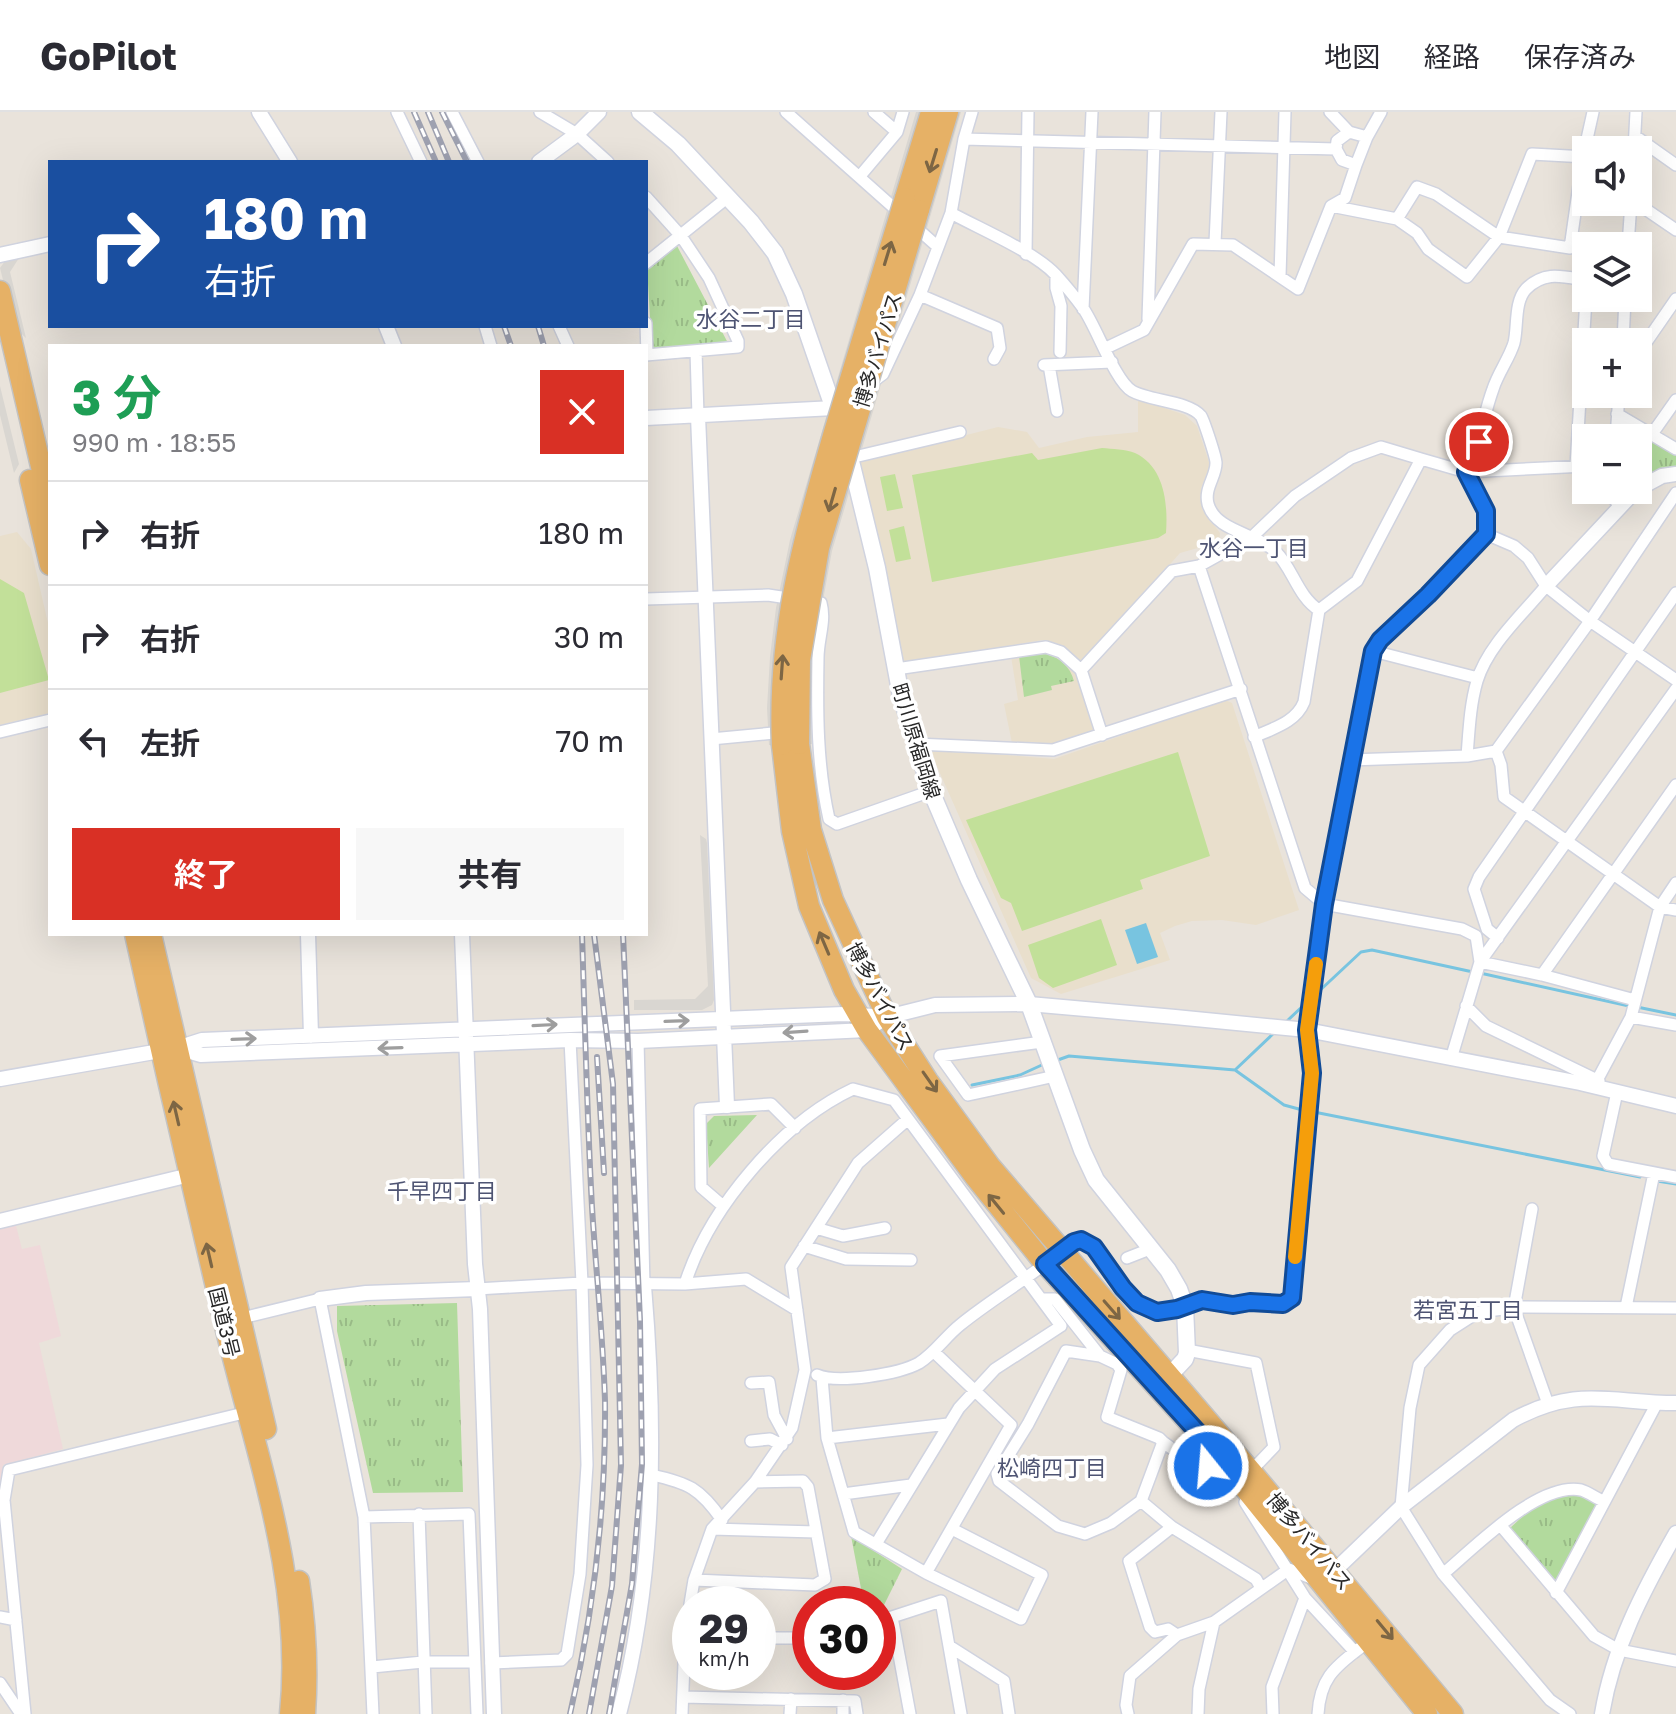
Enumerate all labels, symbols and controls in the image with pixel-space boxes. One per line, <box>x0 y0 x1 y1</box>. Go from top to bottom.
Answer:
text: GoPilot <box>40 33 177 78</box>
text: 地図 <box>1324 40 1380 73</box>
text: 経路 <box>1424 40 1480 73</box>
text: 保存済み <box>1524 40 1636 73</box>
map controls <box>1572 136 1652 504</box>
button: sound <box>1572 136 1652 216</box>
one-way arrow <box>925 148 940 174</box>
text: 180 m <box>204 184 368 251</box>
icon: right <box>72 192 176 296</box>
button: layers <box>1572 232 1652 312</box>
one-way arrow <box>882 241 896 266</box>
text: 右折 <box>204 259 276 302</box>
street label: 博多バイパス <box>848 289 906 411</box>
district label: 水谷二丁目 <box>696 305 806 332</box>
button: + <box>1572 328 1652 408</box>
text: 3 分 <box>72 368 161 426</box>
button: close <box>540 370 624 454</box>
pin <box>1445 408 1513 476</box>
icon: arrive <box>1457 420 1501 464</box>
button: − <box>1572 424 1652 504</box>
text: 990 m · 18:55 <box>72 427 236 458</box>
one-way arrow <box>824 486 839 512</box>
icon: right <box>72 511 116 555</box>
text: 180 m <box>539 515 624 551</box>
text: 右折 <box>140 517 200 553</box>
district label: 水谷一丁目 <box>1199 534 1309 561</box>
icon: right <box>72 615 116 659</box>
text: 30 m <box>554 619 624 655</box>
text: 右折 <box>140 621 200 657</box>
one-way arrow <box>775 654 790 681</box>
street label: 町川原福岡線 <box>888 680 946 802</box>
icon: left <box>72 719 116 763</box>
text: 70 m <box>555 723 624 759</box>
text: 左折 <box>140 725 200 761</box>
button: 終了 <box>72 828 340 920</box>
button: 共有 <box>356 828 624 920</box>
one-way arrow <box>815 931 830 956</box>
street label: 博多バイパス <box>842 938 920 1054</box>
one-way arrow <box>663 1013 690 1028</box>
one-way arrow <box>531 1017 558 1032</box>
one-way arrow <box>782 1025 809 1040</box>
one-way arrow <box>230 1031 257 1046</box>
one-way arrow <box>377 1040 404 1055</box>
one-way arrow <box>922 1071 938 1093</box>
one-way arrow <box>168 1100 183 1126</box>
district label: 千早四丁目 <box>387 1177 497 1204</box>
one-way arrow <box>987 1194 1005 1215</box>
one-way arrow <box>201 1243 216 1268</box>
street label: 国道3号 <box>205 1284 245 1360</box>
district label: 若宮五丁目 <box>1413 1296 1523 1323</box>
one-way arrow <box>1103 1299 1121 1319</box>
position arrow <box>1166 1424 1250 1508</box>
district label: 松崎四丁目 <box>997 1454 1107 1481</box>
street label: 博多バイパス <box>1262 1487 1358 1595</box>
speed limit sign: 30 <box>792 1586 896 1690</box>
text: 29 <box>699 1604 749 1652</box>
one-way arrow <box>1376 1619 1394 1640</box>
text: km/h <box>699 1646 749 1670</box>

